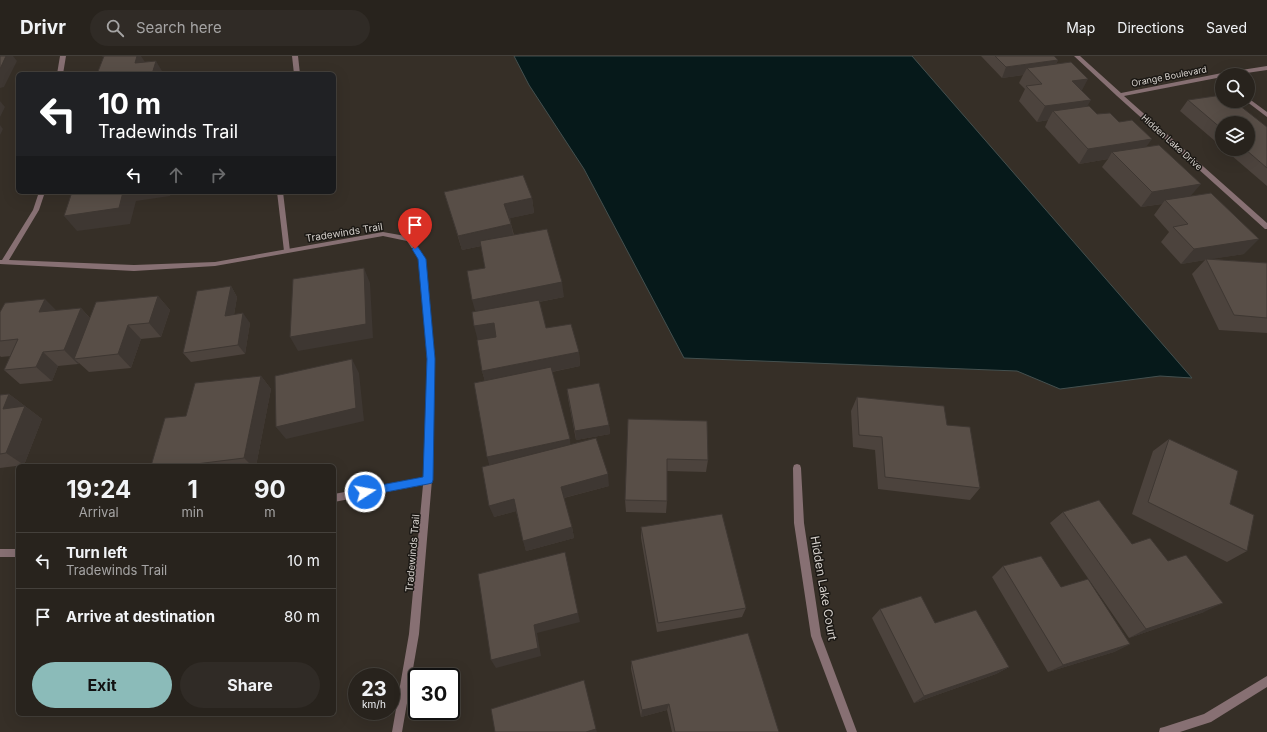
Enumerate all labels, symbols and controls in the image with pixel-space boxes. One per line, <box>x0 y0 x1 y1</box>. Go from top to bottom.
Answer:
search box <box>90 10 370 46</box>
text: Drivr <box>20 16 66 39</box>
icon: search <box>104 17 126 39</box>
text: Search here <box>136 18 222 37</box>
text: Map <box>1066 19 1095 36</box>
text: Directions <box>1117 19 1184 36</box>
text: Saved <box>1206 19 1247 36</box>
street label: Orange Boulevard <box>1130 63 1208 89</box>
map controls <box>1215 68 1255 156</box>
button: search <box>1215 68 1255 108</box>
text: 10 m <box>98 87 161 121</box>
icon: left <box>32 88 84 140</box>
street label: Hidden Lake Drive <box>1139 112 1205 172</box>
button: layers <box>1215 116 1255 156</box>
text: Tradewinds Trail <box>98 121 238 142</box>
icon: left <box>123 164 145 186</box>
icon: ahead <box>165 164 187 186</box>
icon: right <box>207 164 229 186</box>
pin <box>398 208 432 249</box>
icon: arrive <box>404 214 426 236</box>
street label: Tradewinds Trail <box>305 220 383 244</box>
position arrow <box>344 471 386 513</box>
text: 19:24 <box>66 475 131 504</box>
text: 1 <box>187 475 198 504</box>
text: 90 <box>254 475 286 504</box>
text: Arrival <box>79 504 119 520</box>
text: min <box>181 504 204 520</box>
text: m <box>264 504 276 520</box>
street label: Tradewinds Trail <box>403 514 421 592</box>
street label: Hidden Lake Court <box>807 535 841 642</box>
text: Turn left <box>66 543 127 562</box>
icon: left <box>32 550 54 572</box>
text: 10 m <box>287 551 320 570</box>
text: Tradewinds Trail <box>66 562 167 578</box>
icon: arrive <box>32 606 54 628</box>
text: Arrive at destination <box>66 607 215 626</box>
text: 80 m <box>284 607 320 626</box>
button: Exit <box>32 662 172 708</box>
button: Share <box>180 662 320 708</box>
speed limit sign: 30 <box>408 668 460 720</box>
text: 23 <box>361 677 387 701</box>
text: km/h <box>362 698 386 710</box>

